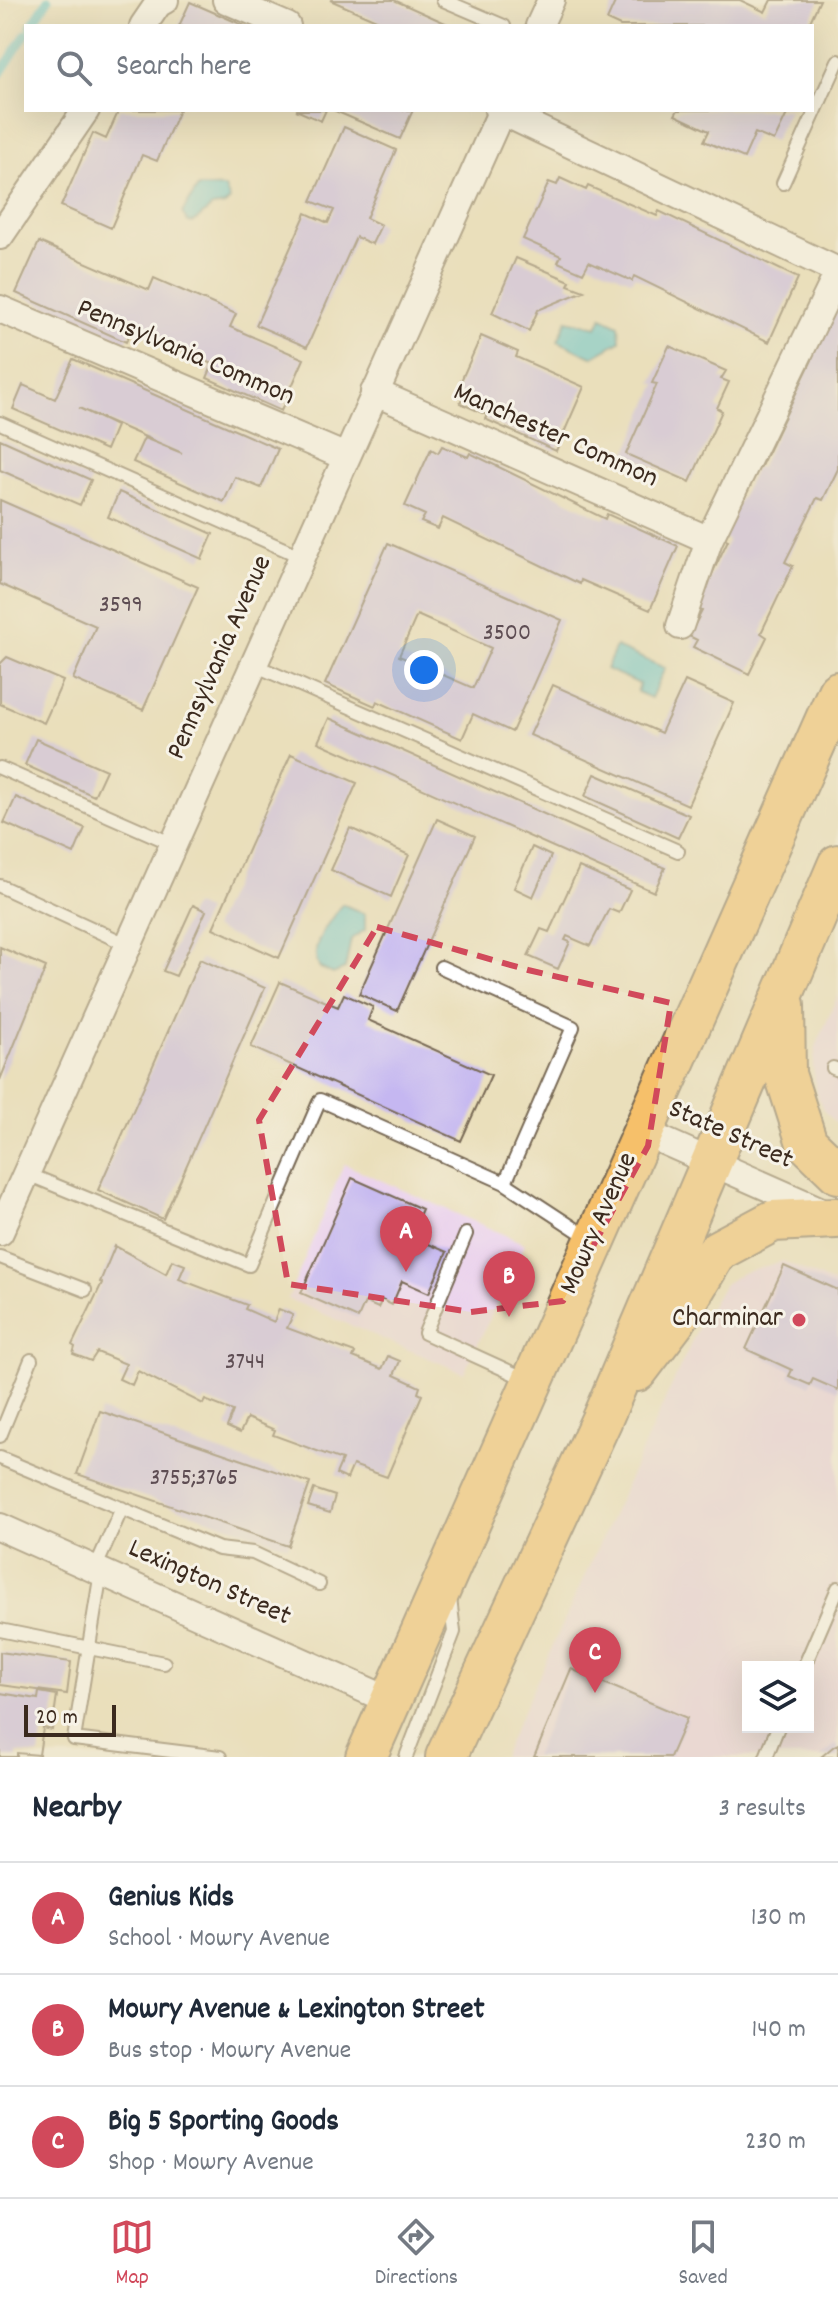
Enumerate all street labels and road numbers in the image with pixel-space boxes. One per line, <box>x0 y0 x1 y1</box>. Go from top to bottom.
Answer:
street label: Pennsylvania Common <box>70 290 300 418</box>
street label: Manchester Common <box>446 374 664 500</box>
street label: Pennsylvania Avenue <box>158 550 284 766</box>
street label: State Street <box>661 1091 799 1181</box>
street label: Mowry Avenue <box>551 1147 649 1301</box>
street label: Lexington Street <box>121 1530 297 1638</box>

